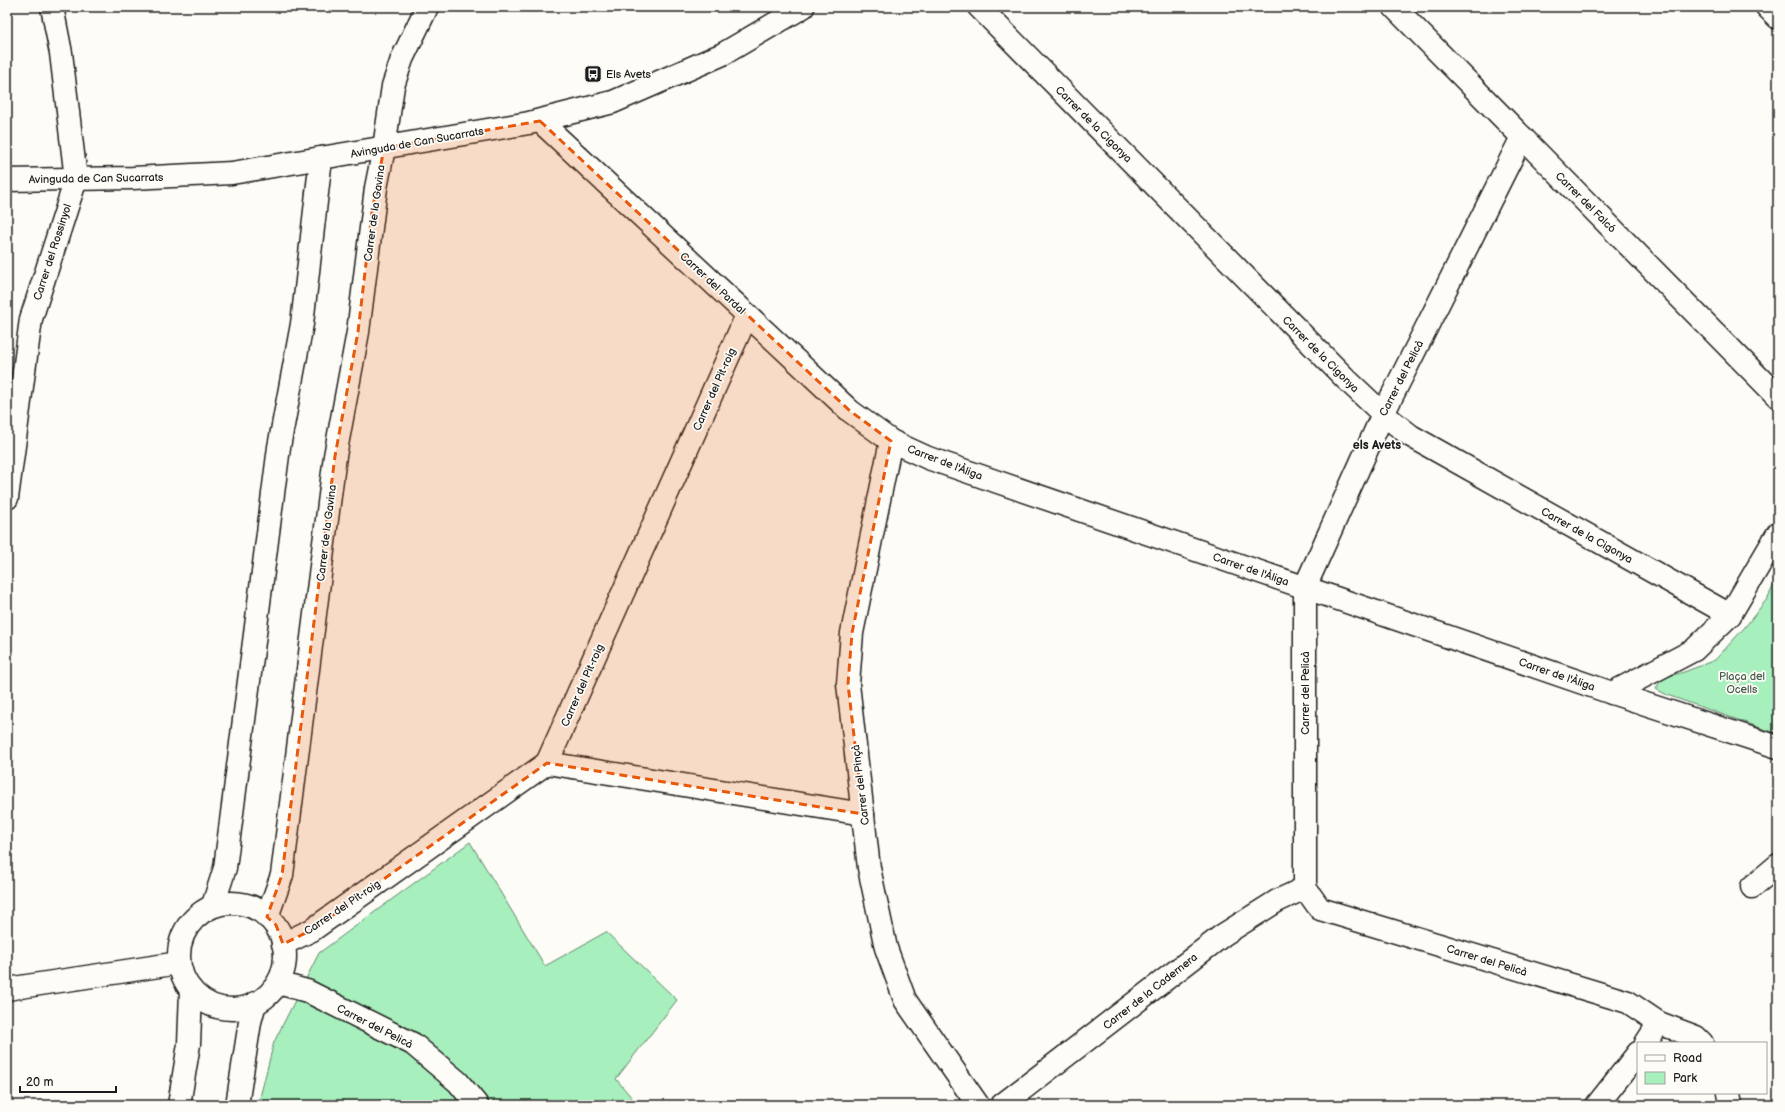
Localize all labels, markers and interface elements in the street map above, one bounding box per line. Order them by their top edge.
bus stop icon: Els Avets [583,64,603,84]
place label: Els Avets [606,68,652,81]
street label: Carrer de la Cigonya [1053,83,1135,165]
street label: Avinguda de Can Sucarrats [350,124,485,161]
street label: Carrer de la Gavina [361,164,388,262]
street label: Carrer del Falcó [1553,169,1619,235]
street label: Avinguda de Can Sucarrats [29,171,164,186]
street label: Carrer del Rossinyol [31,202,74,302]
street label: Carrer del Pardal [677,250,748,317]
street label: Carrer de la Cigonya [1280,313,1362,395]
street label: Carrer del Pelicà [1377,338,1426,418]
street label: Carrer del Pit-roig [690,346,739,433]
district label: els Avets [1353,438,1401,453]
street label: Carrer de l'Àliga [905,441,985,483]
street label: Carrer de la Gavina [314,484,339,582]
street label: Carrer de la Cigonya [1539,505,1635,566]
street label: Carrer de l'Àliga [1211,549,1291,589]
street label: Carrer del Pit-roig [558,642,607,729]
street label: Carrer del Pelicà [1299,651,1312,735]
street label: Carrer de l'Àliga [1517,654,1597,694]
park label: Plaça del Ocells [1719,670,1765,696]
street label: Carrer del Pinçà [849,744,872,826]
street label: Carrer del Pit-roig [302,877,383,938]
street label: Carrer del Pelicà [1445,942,1529,979]
street label: Carrer de la Cadernera [1101,951,1200,1032]
street label: Carrer del Pelicà [335,1002,415,1051]
legend [1637,1042,1767,1094]
text: Road [1673,1051,1702,1066]
scale bar [20,1068,116,1094]
text: Park [1673,1071,1697,1086]
text: 20 m [26,1075,53,1090]

